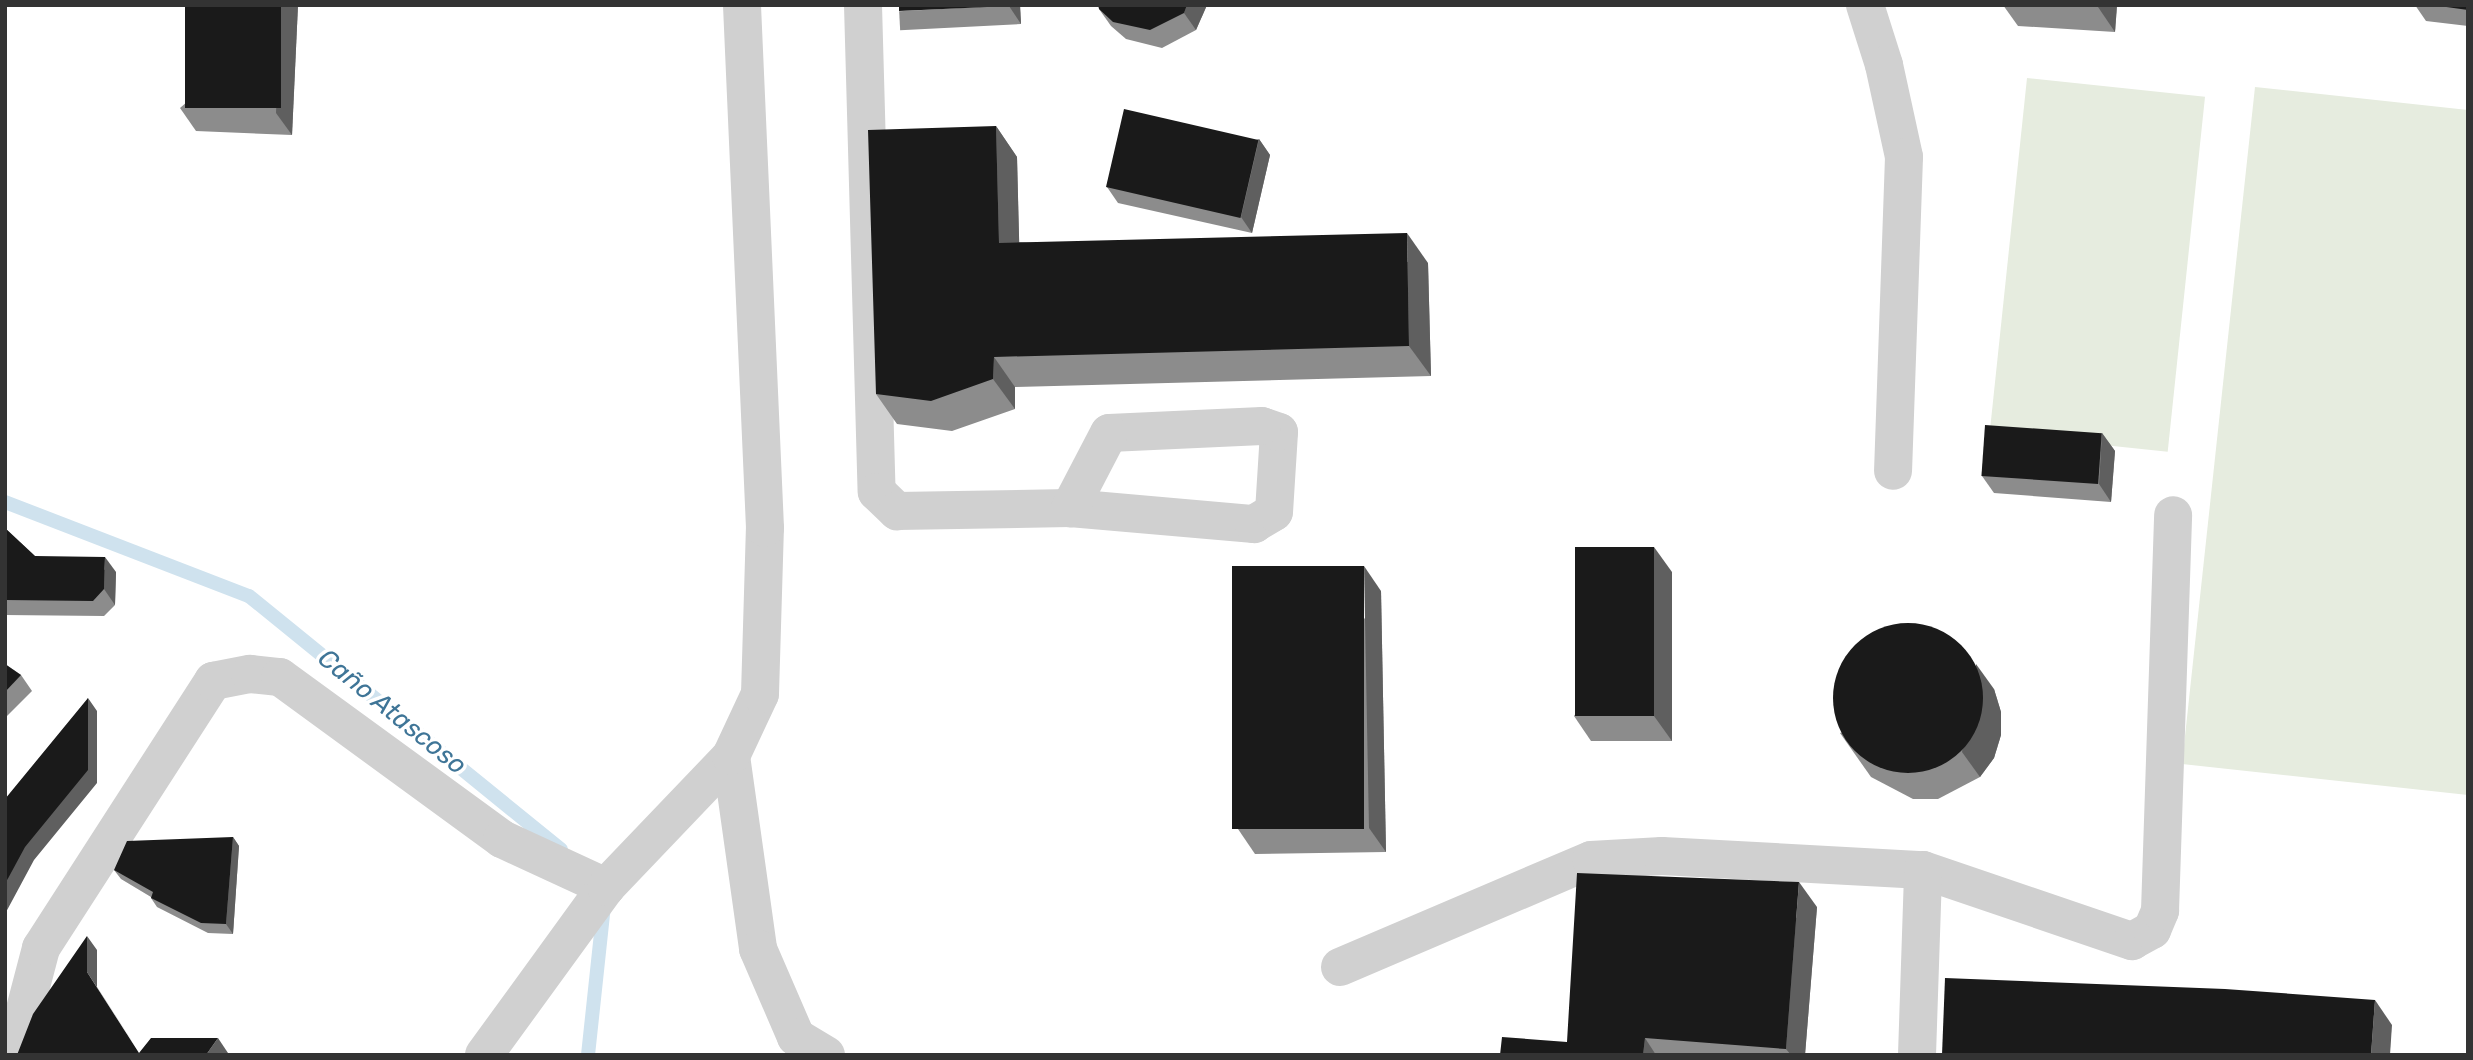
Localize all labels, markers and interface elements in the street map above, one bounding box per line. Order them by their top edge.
water label: Caño Atascoso [311,643,473,781]

